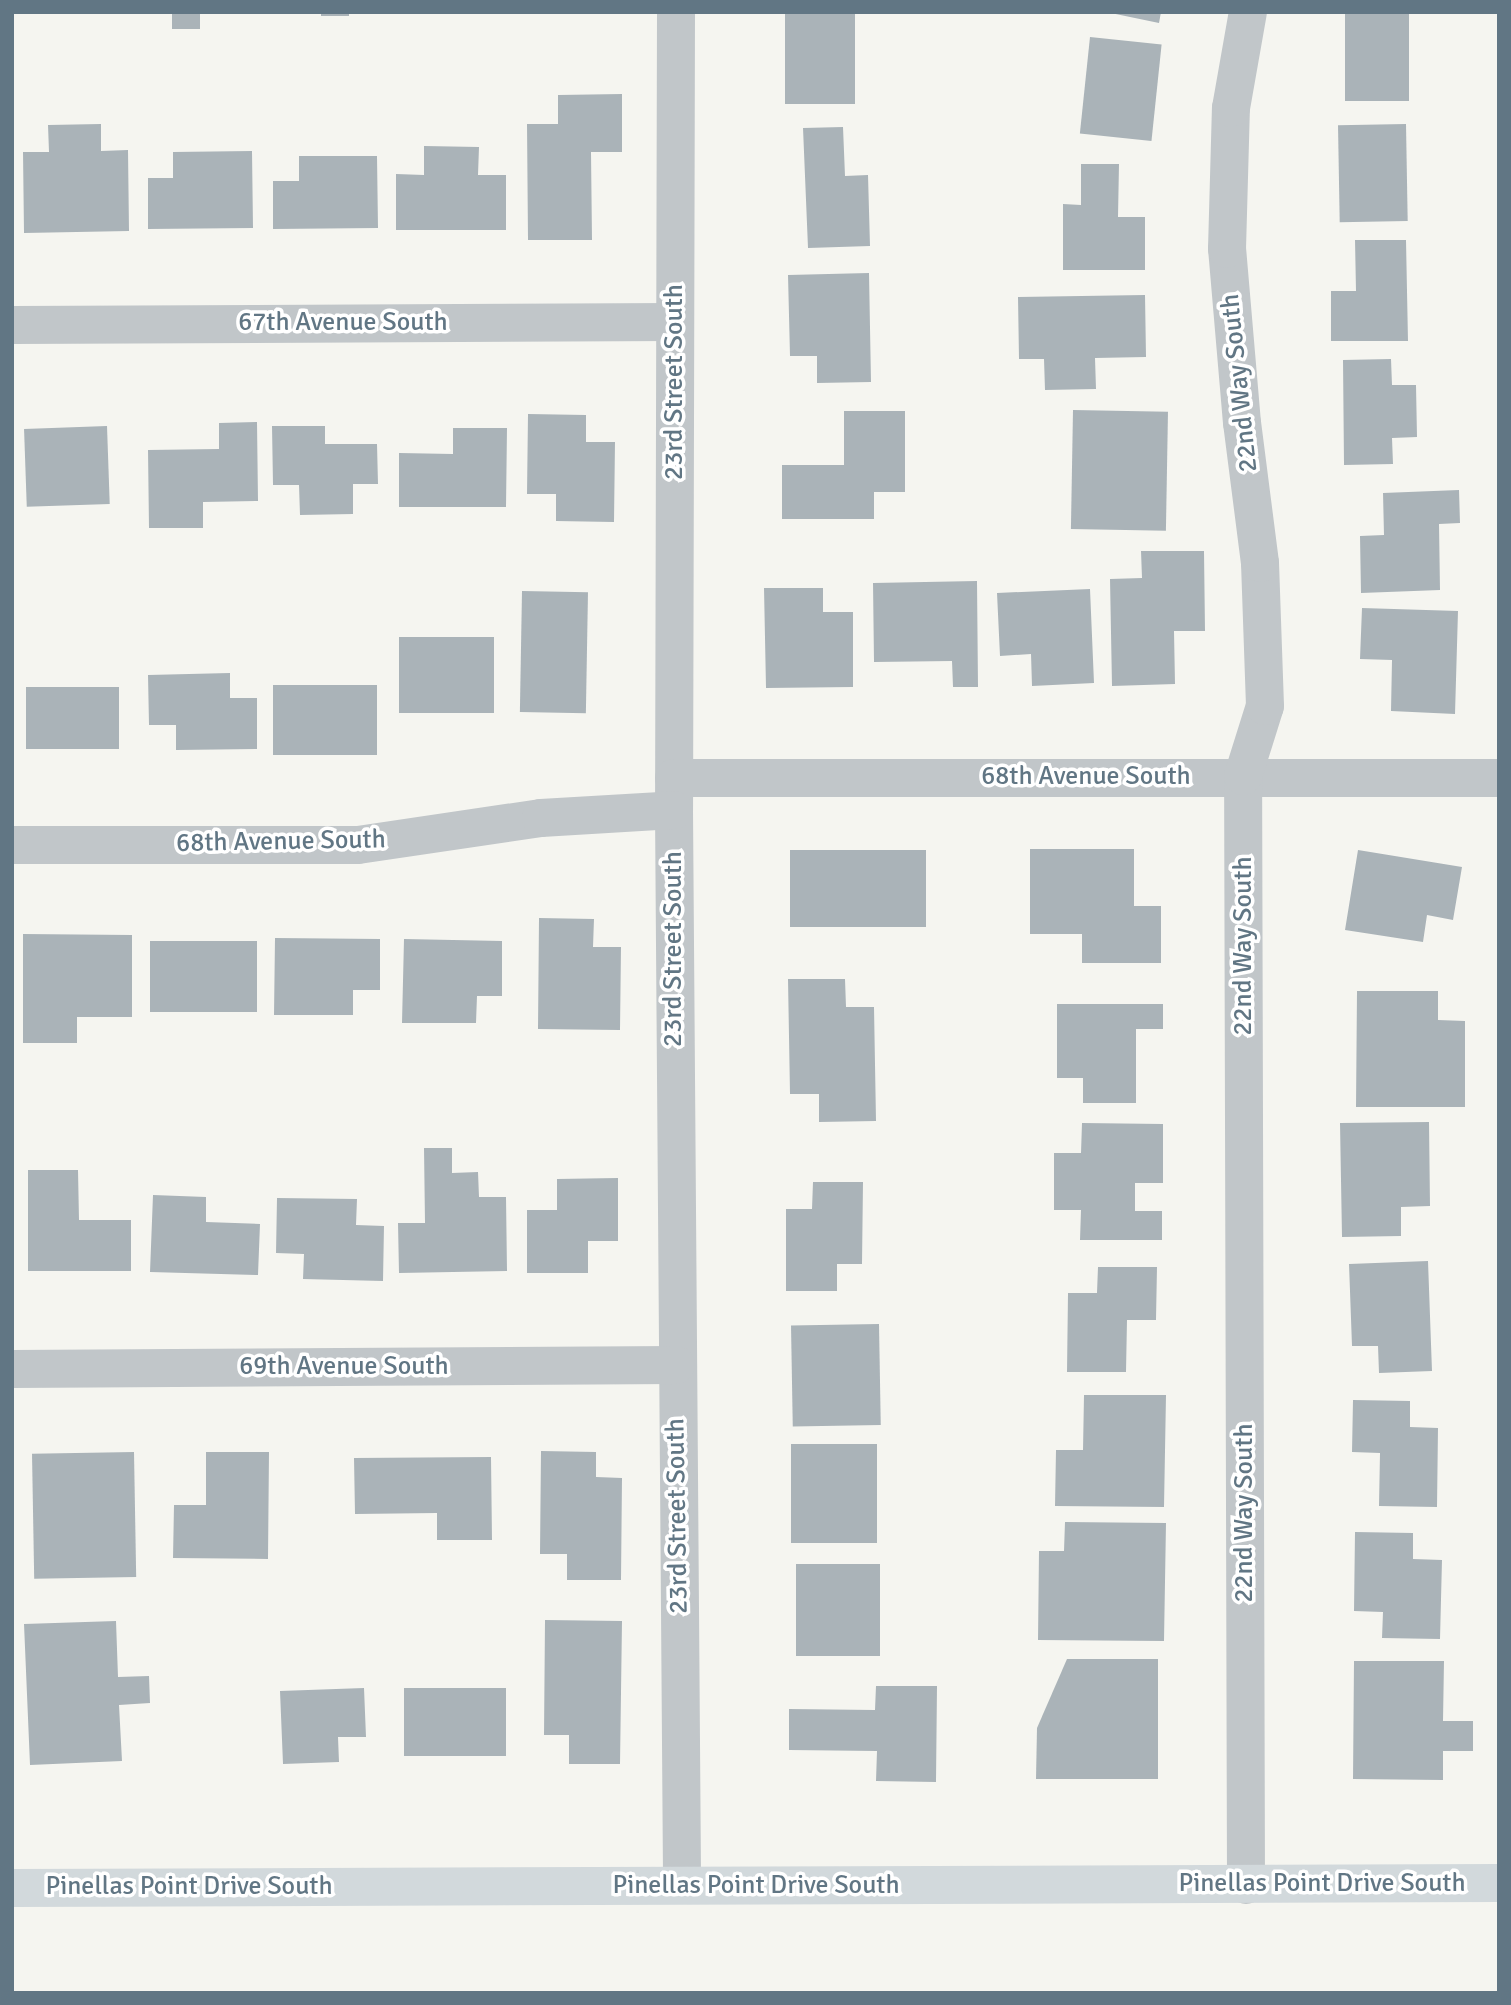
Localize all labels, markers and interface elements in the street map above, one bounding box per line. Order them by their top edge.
street label: 23rd Street South [659,284,691,480]
street label: 22nd Way South [1215,292,1265,474]
street label: 67th Avenue South [238,307,448,339]
street label: 68th Avenue South [981,761,1191,793]
street label: 68th Avenue South [176,825,386,859]
street label: 23rd Street South [658,851,690,1047]
street label: 22nd Way South [1228,856,1260,1036]
street label: 69th Avenue South [239,1351,449,1383]
street label: 23rd Street South [661,1418,695,1614]
street label: 22nd Way South [1229,1423,1261,1603]
street label: Pinellas Point Drive South [1178,1868,1466,1900]
street label: Pinellas Point Drive South [612,1870,900,1902]
street label: Pinellas Point Drive South [45,1871,333,1903]

